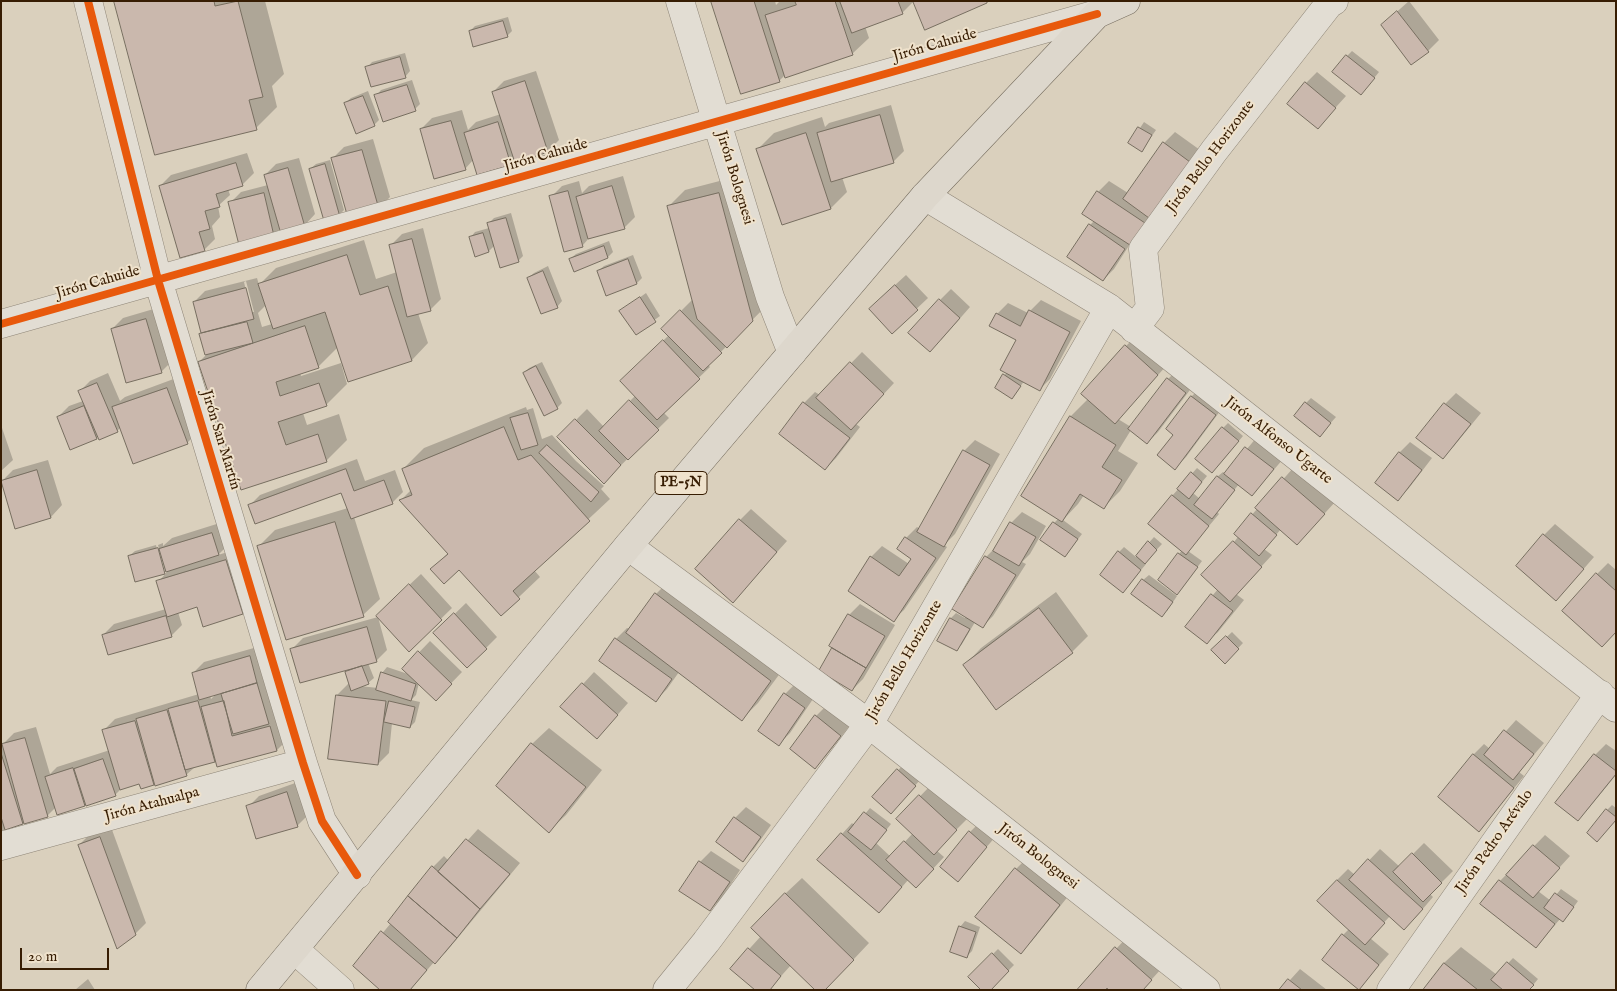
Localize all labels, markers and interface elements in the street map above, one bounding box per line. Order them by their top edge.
street label: Jirón Cahuide [891,25,979,67]
street label: Jirón Bello Horizonte [1163,97,1259,217]
street label: Jirón Bolognesi [711,129,757,227]
street label: Jirón Cahuide [502,135,590,177]
street label: Jirón Cahuide [54,262,142,304]
street label: Jirón San Martín [196,388,244,492]
street label: Jirón Alfonso Ugarte [1221,393,1335,489]
road number: PE-5N [655,472,707,494]
street label: Jirón Bello Horizonte [863,597,947,725]
street label: Jirón Atahualpa [103,784,201,826]
street label: Jirón Pedro Arévalo [1452,787,1538,897]
street label: Jirón Bolognesi [994,820,1082,894]
scale bar [22,938,111,970]
text: 20 m [28,947,57,966]

